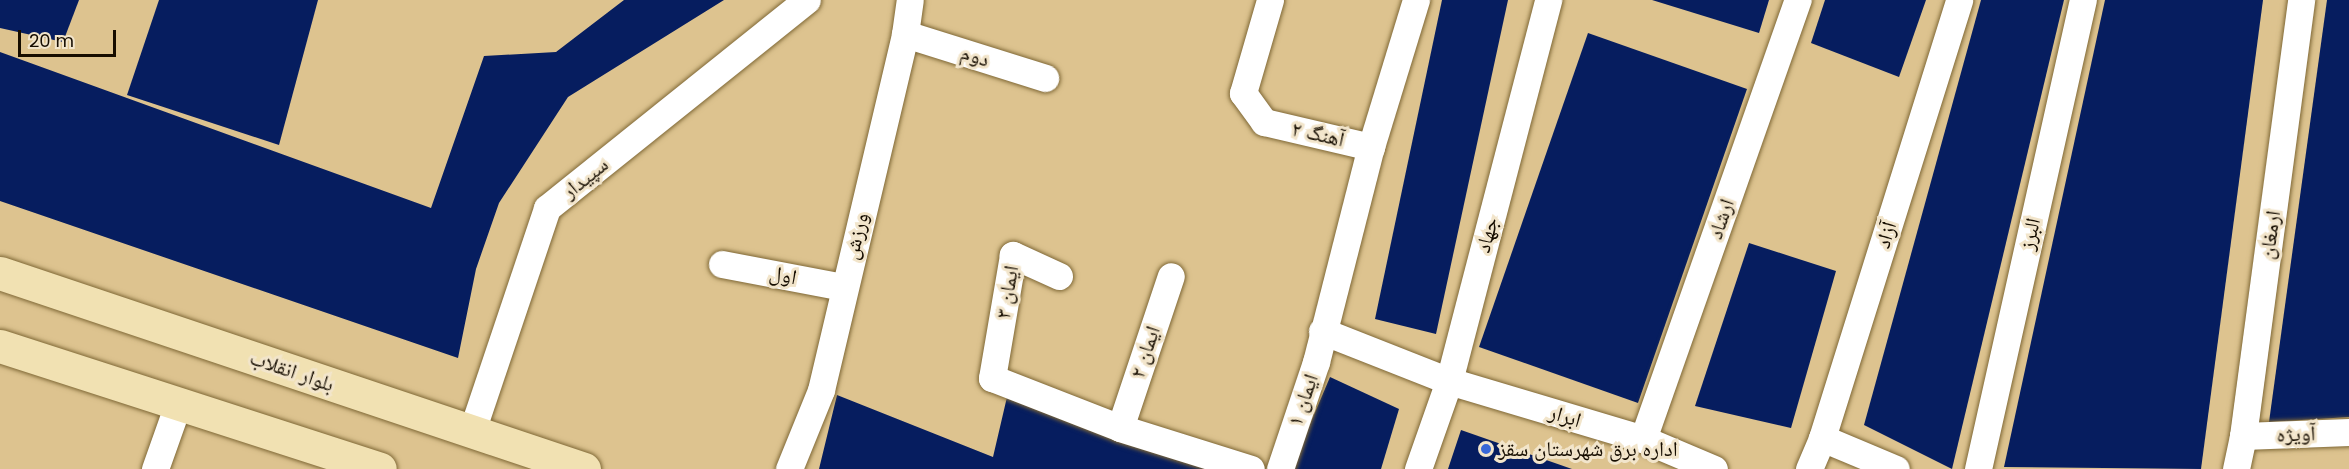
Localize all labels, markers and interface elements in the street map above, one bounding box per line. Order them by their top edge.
scale bar [21,18,118,56]
text: 20 m [29,28,74,53]
street label: دوم [958,40,992,72]
street label: آهنگ ۲ [1289,116,1347,152]
street label: سپیدار [557,152,613,204]
street label: ارشاد [1702,196,1740,242]
street label: ارمغان [2254,209,2286,261]
street label: ورزش [838,210,874,262]
street label: جهاد [1470,215,1504,255]
street label: البرز [2014,215,2046,253]
street label: آزاد [1870,219,1902,251]
street label: اول [767,260,799,290]
street label: ایمان ۳ [990,263,1024,321]
street label: ایمان ۲ [1124,323,1166,381]
street label: بلوار انقلاب [247,345,337,397]
street label: ایمان ۱ [1282,371,1324,429]
street label: ابرار [1546,399,1584,433]
street label: آویژه [2276,421,2316,447]
place label: اداره برق شهرستان سقز [1498,436,1678,462]
marker: اداره برق شهرستان سقز [1479,442,1493,456]

